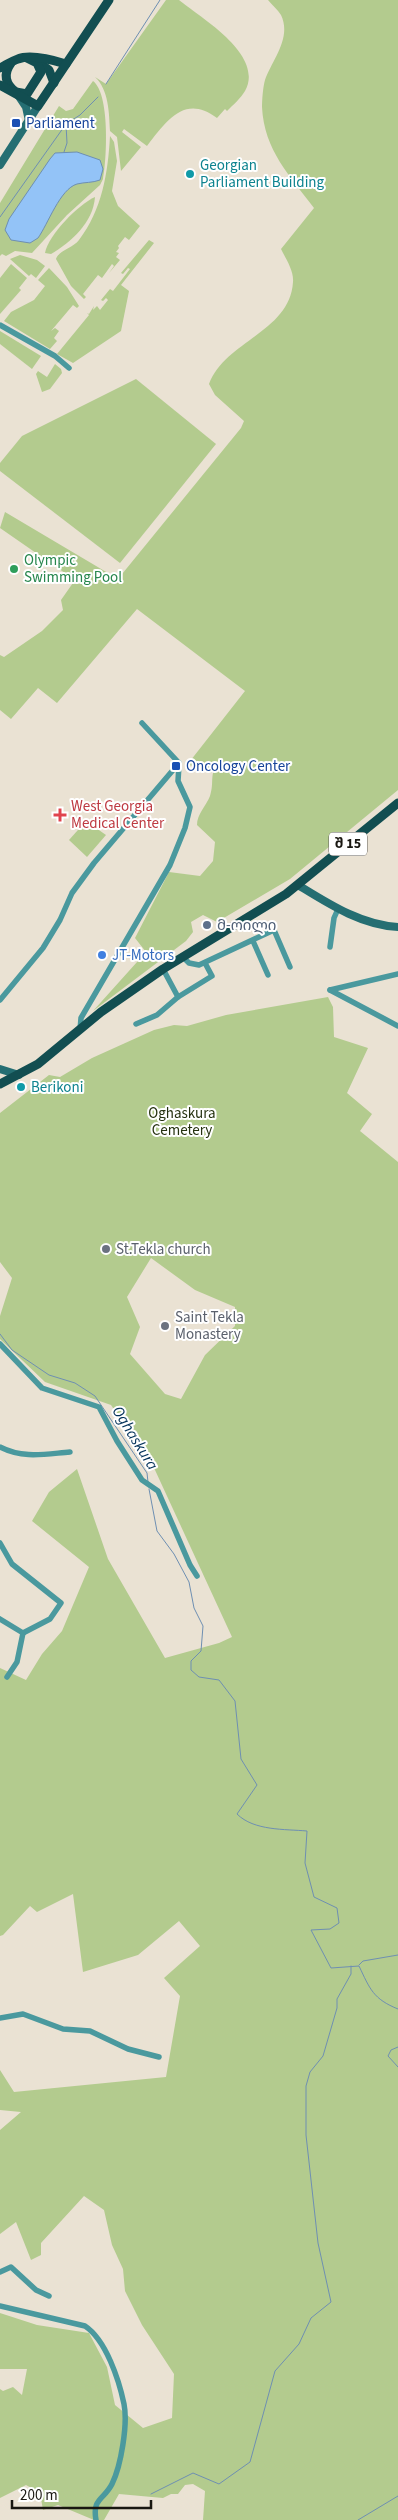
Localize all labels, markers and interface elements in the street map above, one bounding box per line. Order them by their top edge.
place label: Parliament [26,113,95,134]
marker: Parliament [10,117,22,129]
place label: Georgian Parliament Building [200,155,325,193]
marker: Georgian Parliament Building [184,168,196,180]
place label: Olympic Swimming Pool [24,550,122,588]
marker: Olympic Swimming Pool [8,563,20,575]
place label: Oncology Center [186,756,291,777]
marker: Oncology Center [170,760,182,772]
place label: West Georgia Medical Center [71,796,165,834]
marker: West Georgia Medical Center [53,808,67,822]
road number: შ 15 [329,832,367,856]
place label: მ-ოილი [217,915,276,936]
marker: მ-ოილი [201,919,213,931]
place label: JT-Motors [112,945,174,966]
marker: JT-Motors [96,949,108,961]
place label: Berikoni [31,1077,83,1098]
marker: Berikoni [15,1081,27,1093]
park label: Oghaskura Cemetery [148,1103,216,1141]
place label: St.Tekla church [116,1239,211,1260]
marker: St.Tekla church [100,1243,112,1255]
place label: Saint Tekla Monastery [175,1307,244,1345]
marker: Saint Tekla Monastery [159,1320,171,1332]
water label: Oghaskura [107,1402,164,1475]
scale bar [12,2478,151,2510]
text: 200 m [20,2485,58,2506]

